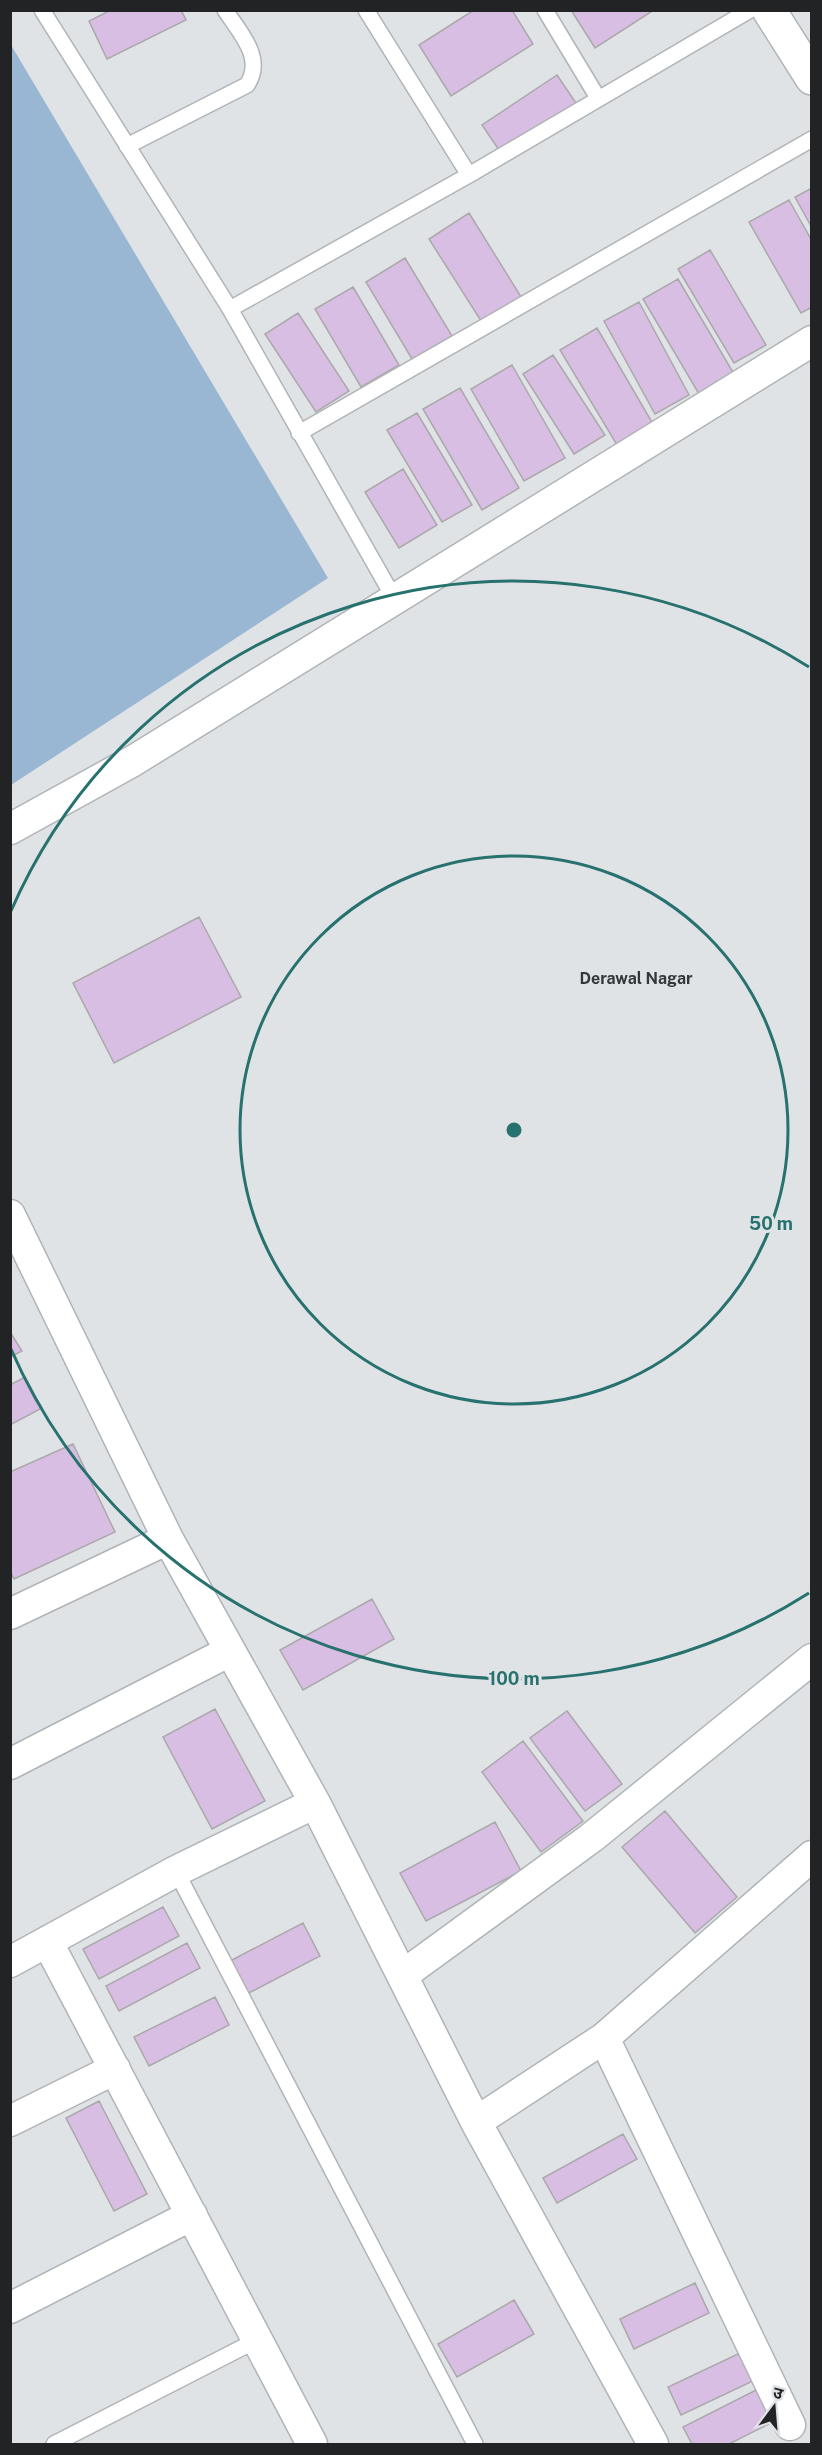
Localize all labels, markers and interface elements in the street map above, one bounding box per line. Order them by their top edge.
district label: Derawal Nagar [579,969,693,988]
centre of rings [504,1120,524,1140]
text: 50 m [749,1213,793,1234]
text: 100 m [488,1668,540,1689]
north arrow [744,2377,804,2437]
text: उ [771,2383,786,2404]

